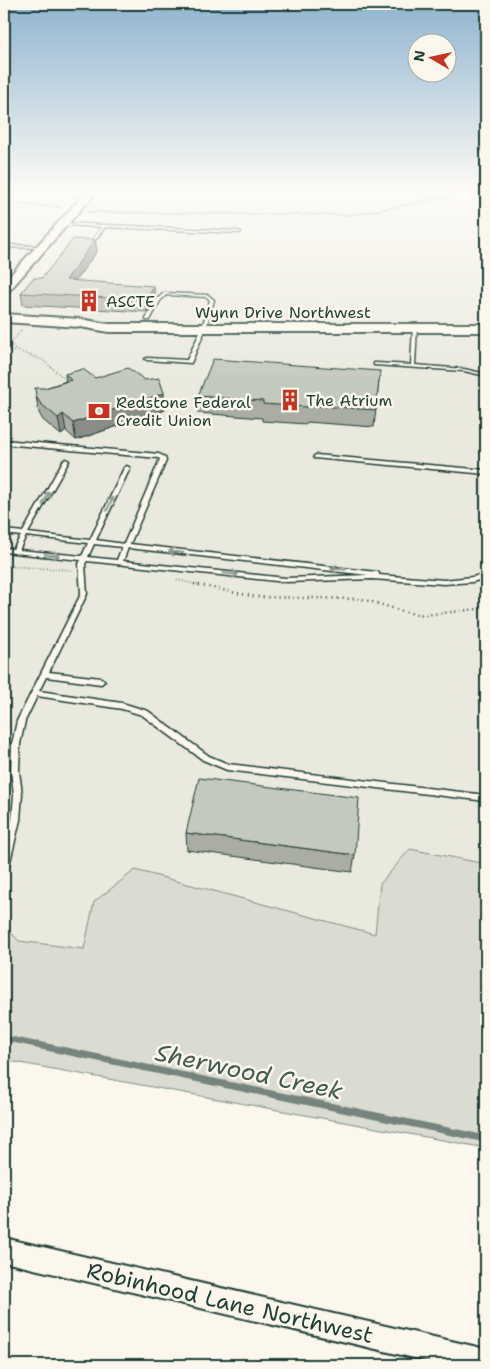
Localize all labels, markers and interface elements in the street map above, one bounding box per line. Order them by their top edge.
north arrow [408,32,458,82]
text: N [409,49,429,63]
building icon: ASCTE [76,288,102,314]
place label: ASCTE [106,291,155,312]
street label: Wynn Drive Northwest [195,302,371,323]
building icon: The Atrium [277,387,303,413]
place label: The Atrium [306,390,392,411]
place label: Redstone Federal Credit Union [116,392,251,431]
bank icon: Redstone Federal Credit Union [86,398,112,424]
one-way arrow [41,491,51,505]
one-way arrow [106,497,115,512]
one-way arrow [168,547,184,557]
one-way arrow [44,550,60,560]
one-way arrow [330,564,346,574]
one-way arrow [223,569,239,579]
water label: Sherwood Creek [152,1037,346,1108]
street label: Robinhood Lane Northwest [84,1256,376,1350]

